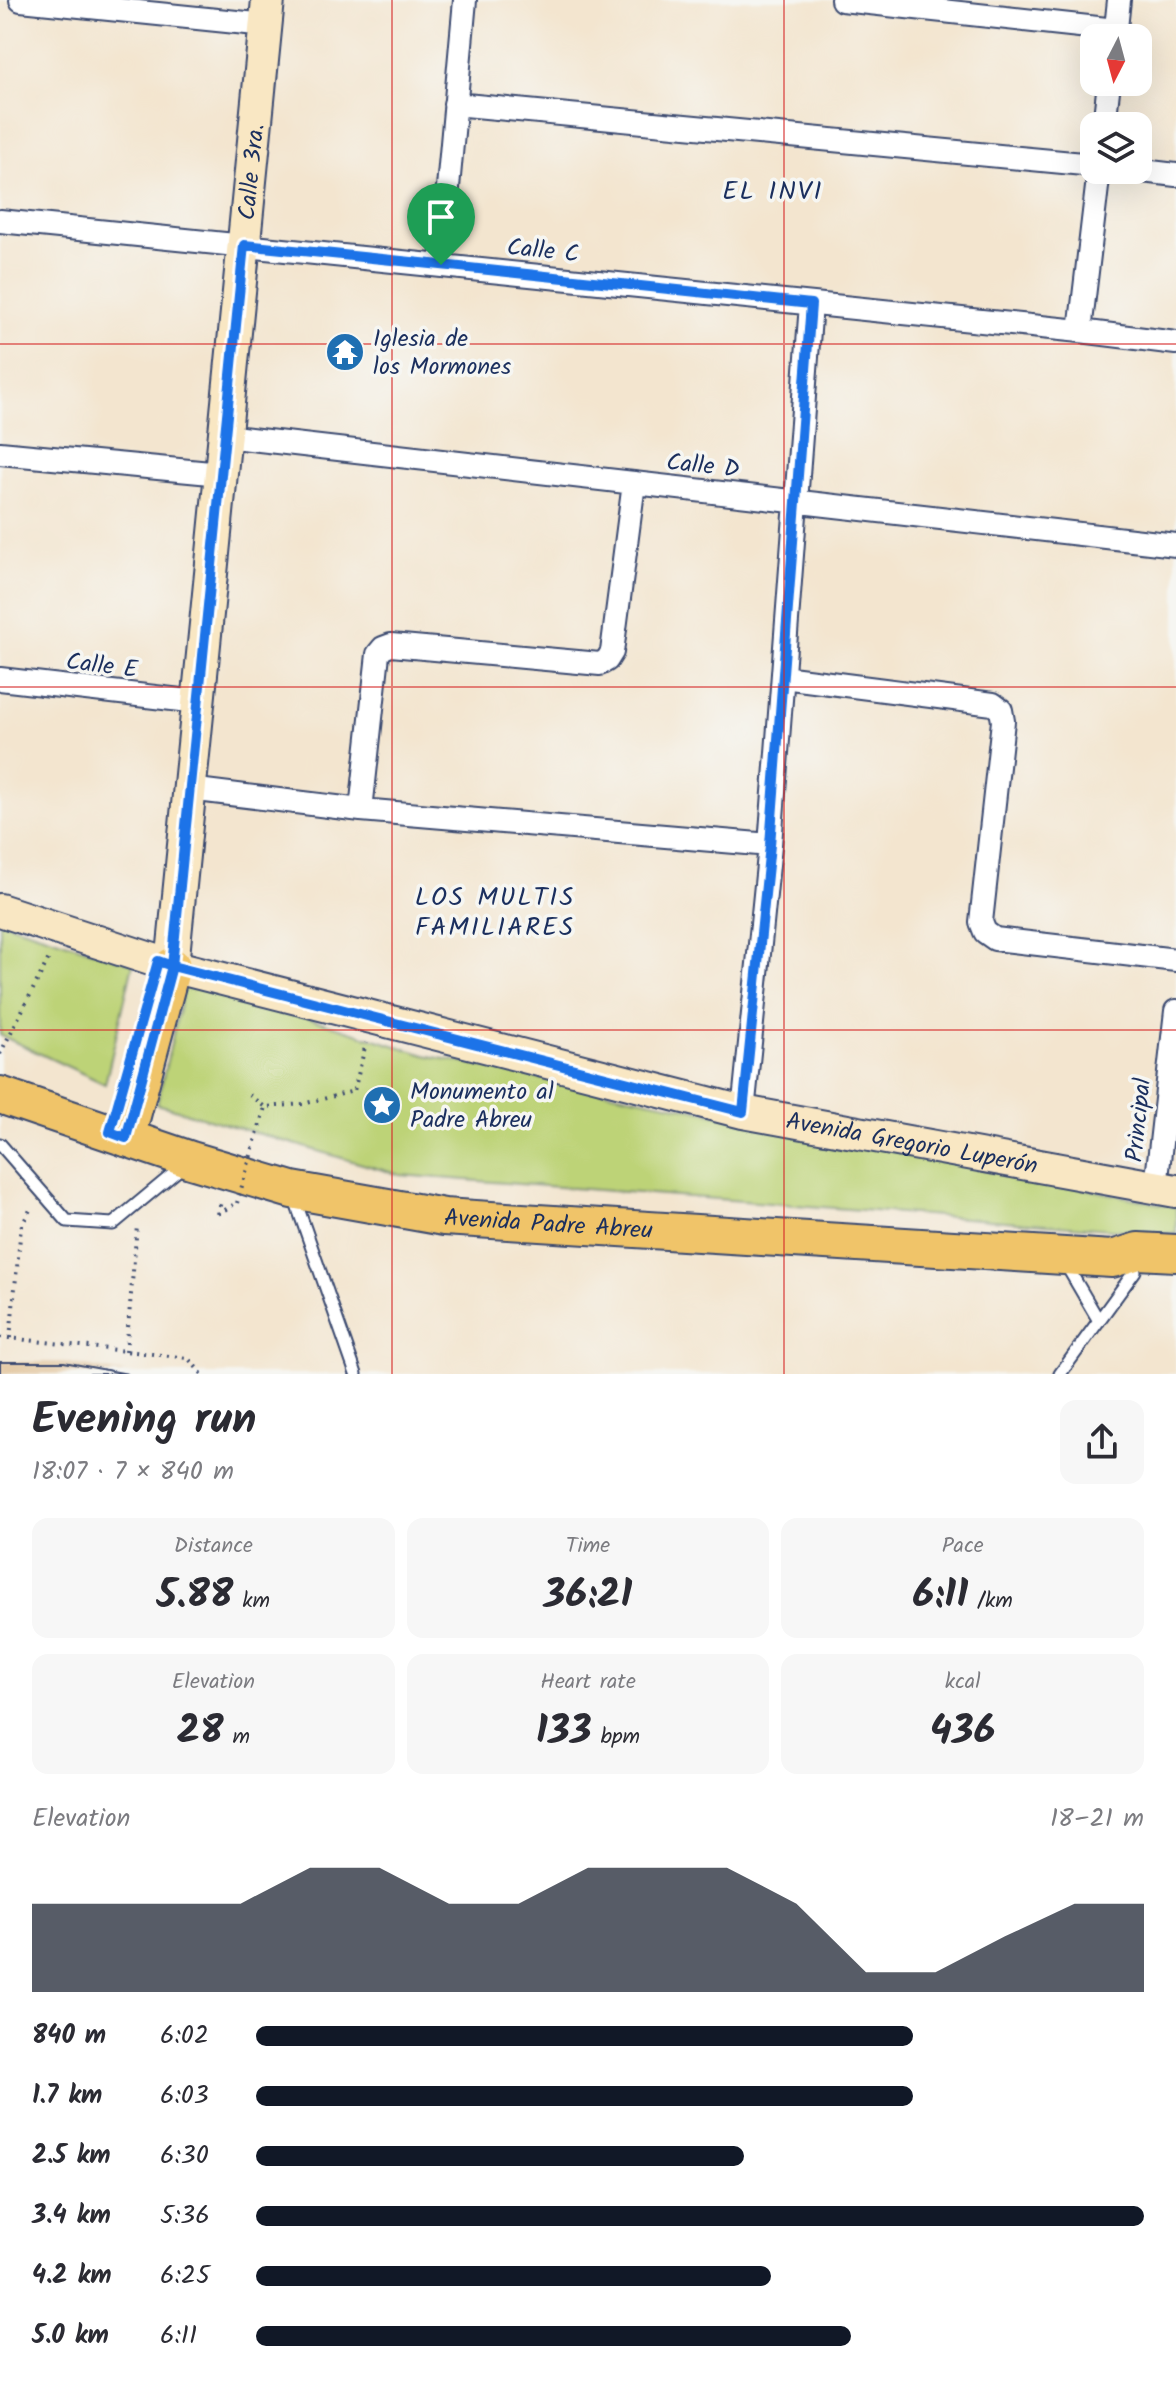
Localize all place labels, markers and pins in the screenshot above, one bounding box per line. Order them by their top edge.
pin [407,183,475,265]
place label: Iglesia de los Mormones [373,320,511,387]
temple icon: Iglesia de los Mormones [324,331,366,373]
place label: Monumento al Padre Abreu [410,1073,554,1140]
place icon: Monumento al Padre Abreu [361,1084,403,1126]

